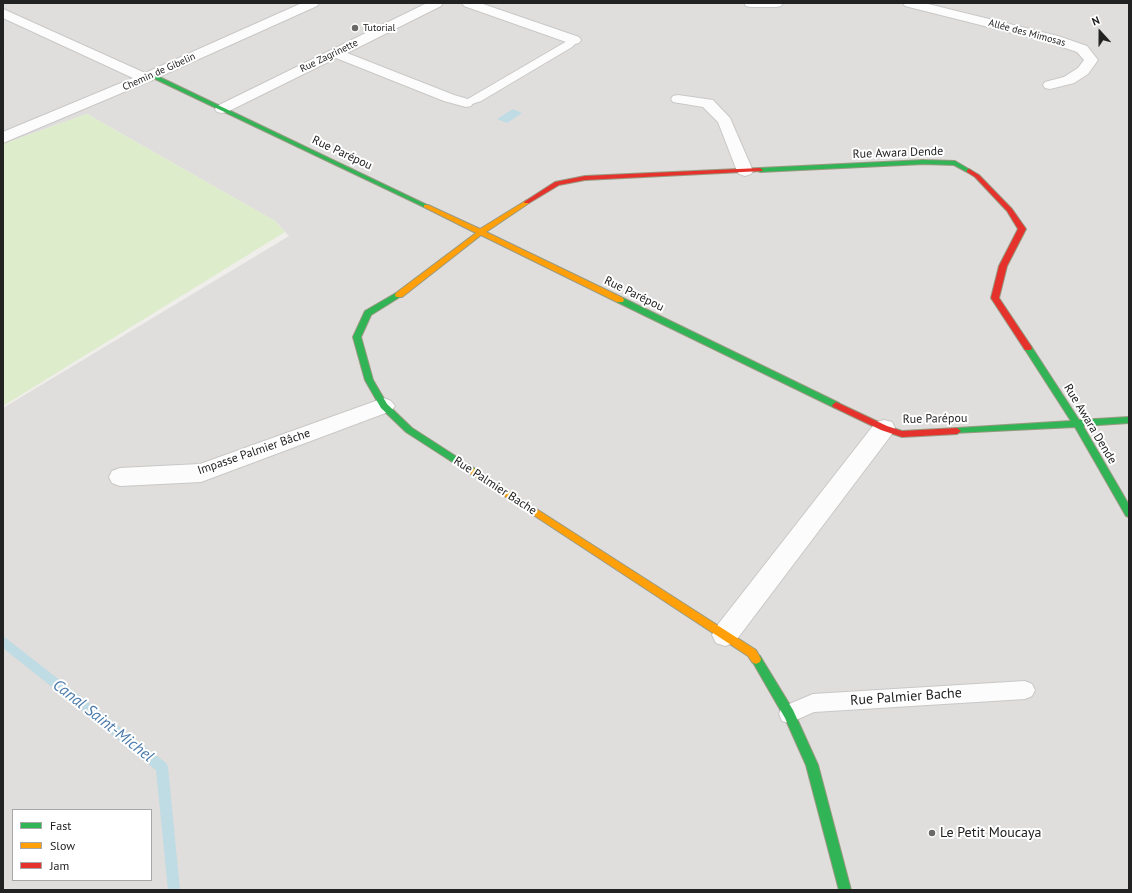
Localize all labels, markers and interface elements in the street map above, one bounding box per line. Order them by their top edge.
north arrow [1080,12,1120,52]
text: N [1090,13,1102,29]
street label: Allée des Mimosas [987,17,1067,49]
place label: Tutorial [363,22,395,34]
marker: Tutorial [350,23,360,33]
street label: Rue Zagrinette [298,37,360,75]
street label: Chemin de Gibelin [121,51,197,93]
street label: Rue Parépou [310,133,374,173]
street label: Rue Awara Dende [852,144,944,162]
street label: Rue Parépou [602,273,666,315]
street label: Rue Awara Dende [1060,381,1120,467]
street label: Rue Parépou [903,411,967,427]
street label: Impasse Palmier Bâche [196,426,312,478]
street label: Rue Palmier Bache [451,454,539,518]
water label: Canal Saint-Michel [49,676,157,766]
street label: Rue Palmier Bache [850,685,962,709]
legend [12,809,152,881]
text: Fast [50,818,71,833]
place label: Le Petit Moucaya [940,825,1042,841]
marker: Le Petit Moucaya [927,828,937,838]
text: Slow [50,838,75,853]
text: Jam [50,858,69,873]

